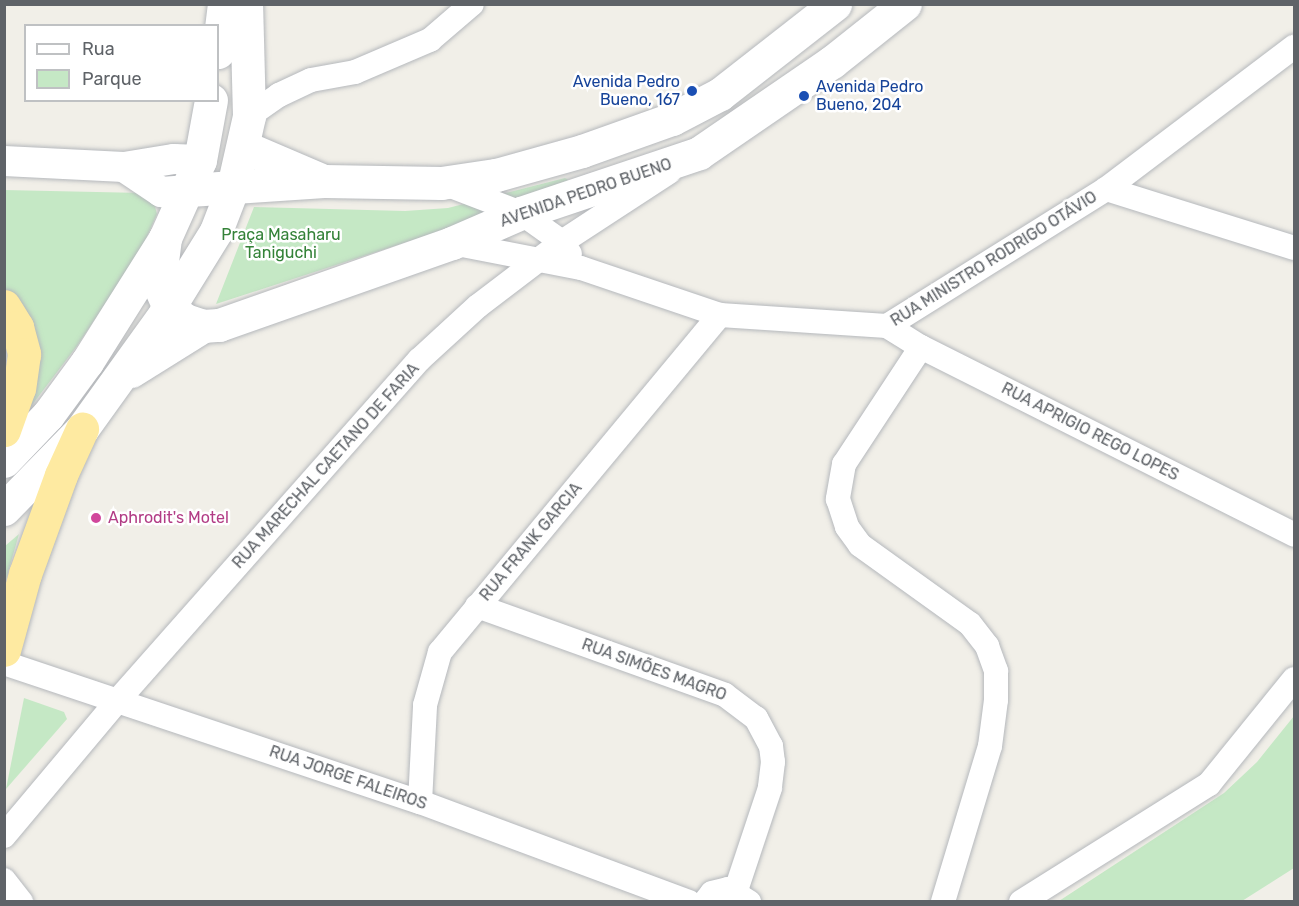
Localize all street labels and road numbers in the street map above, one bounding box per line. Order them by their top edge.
street label: AVENIDA PEDRO BUENO [497,154,675,232]
street label: RUA MINISTRO RODRIGO OTÁVIO [887,187,1101,331]
street label: RUA MARECHAL CAETANO DE FARIA [228,359,424,573]
street label: RUA APRIGIO REGO LOPES [998,379,1182,485]
street label: RUA FRANK GARCIA [476,479,586,605]
street label: RUA SIMÕES MAGRO [579,635,729,705]
street label: RUA JORGE FALEIROS [267,742,429,814]

